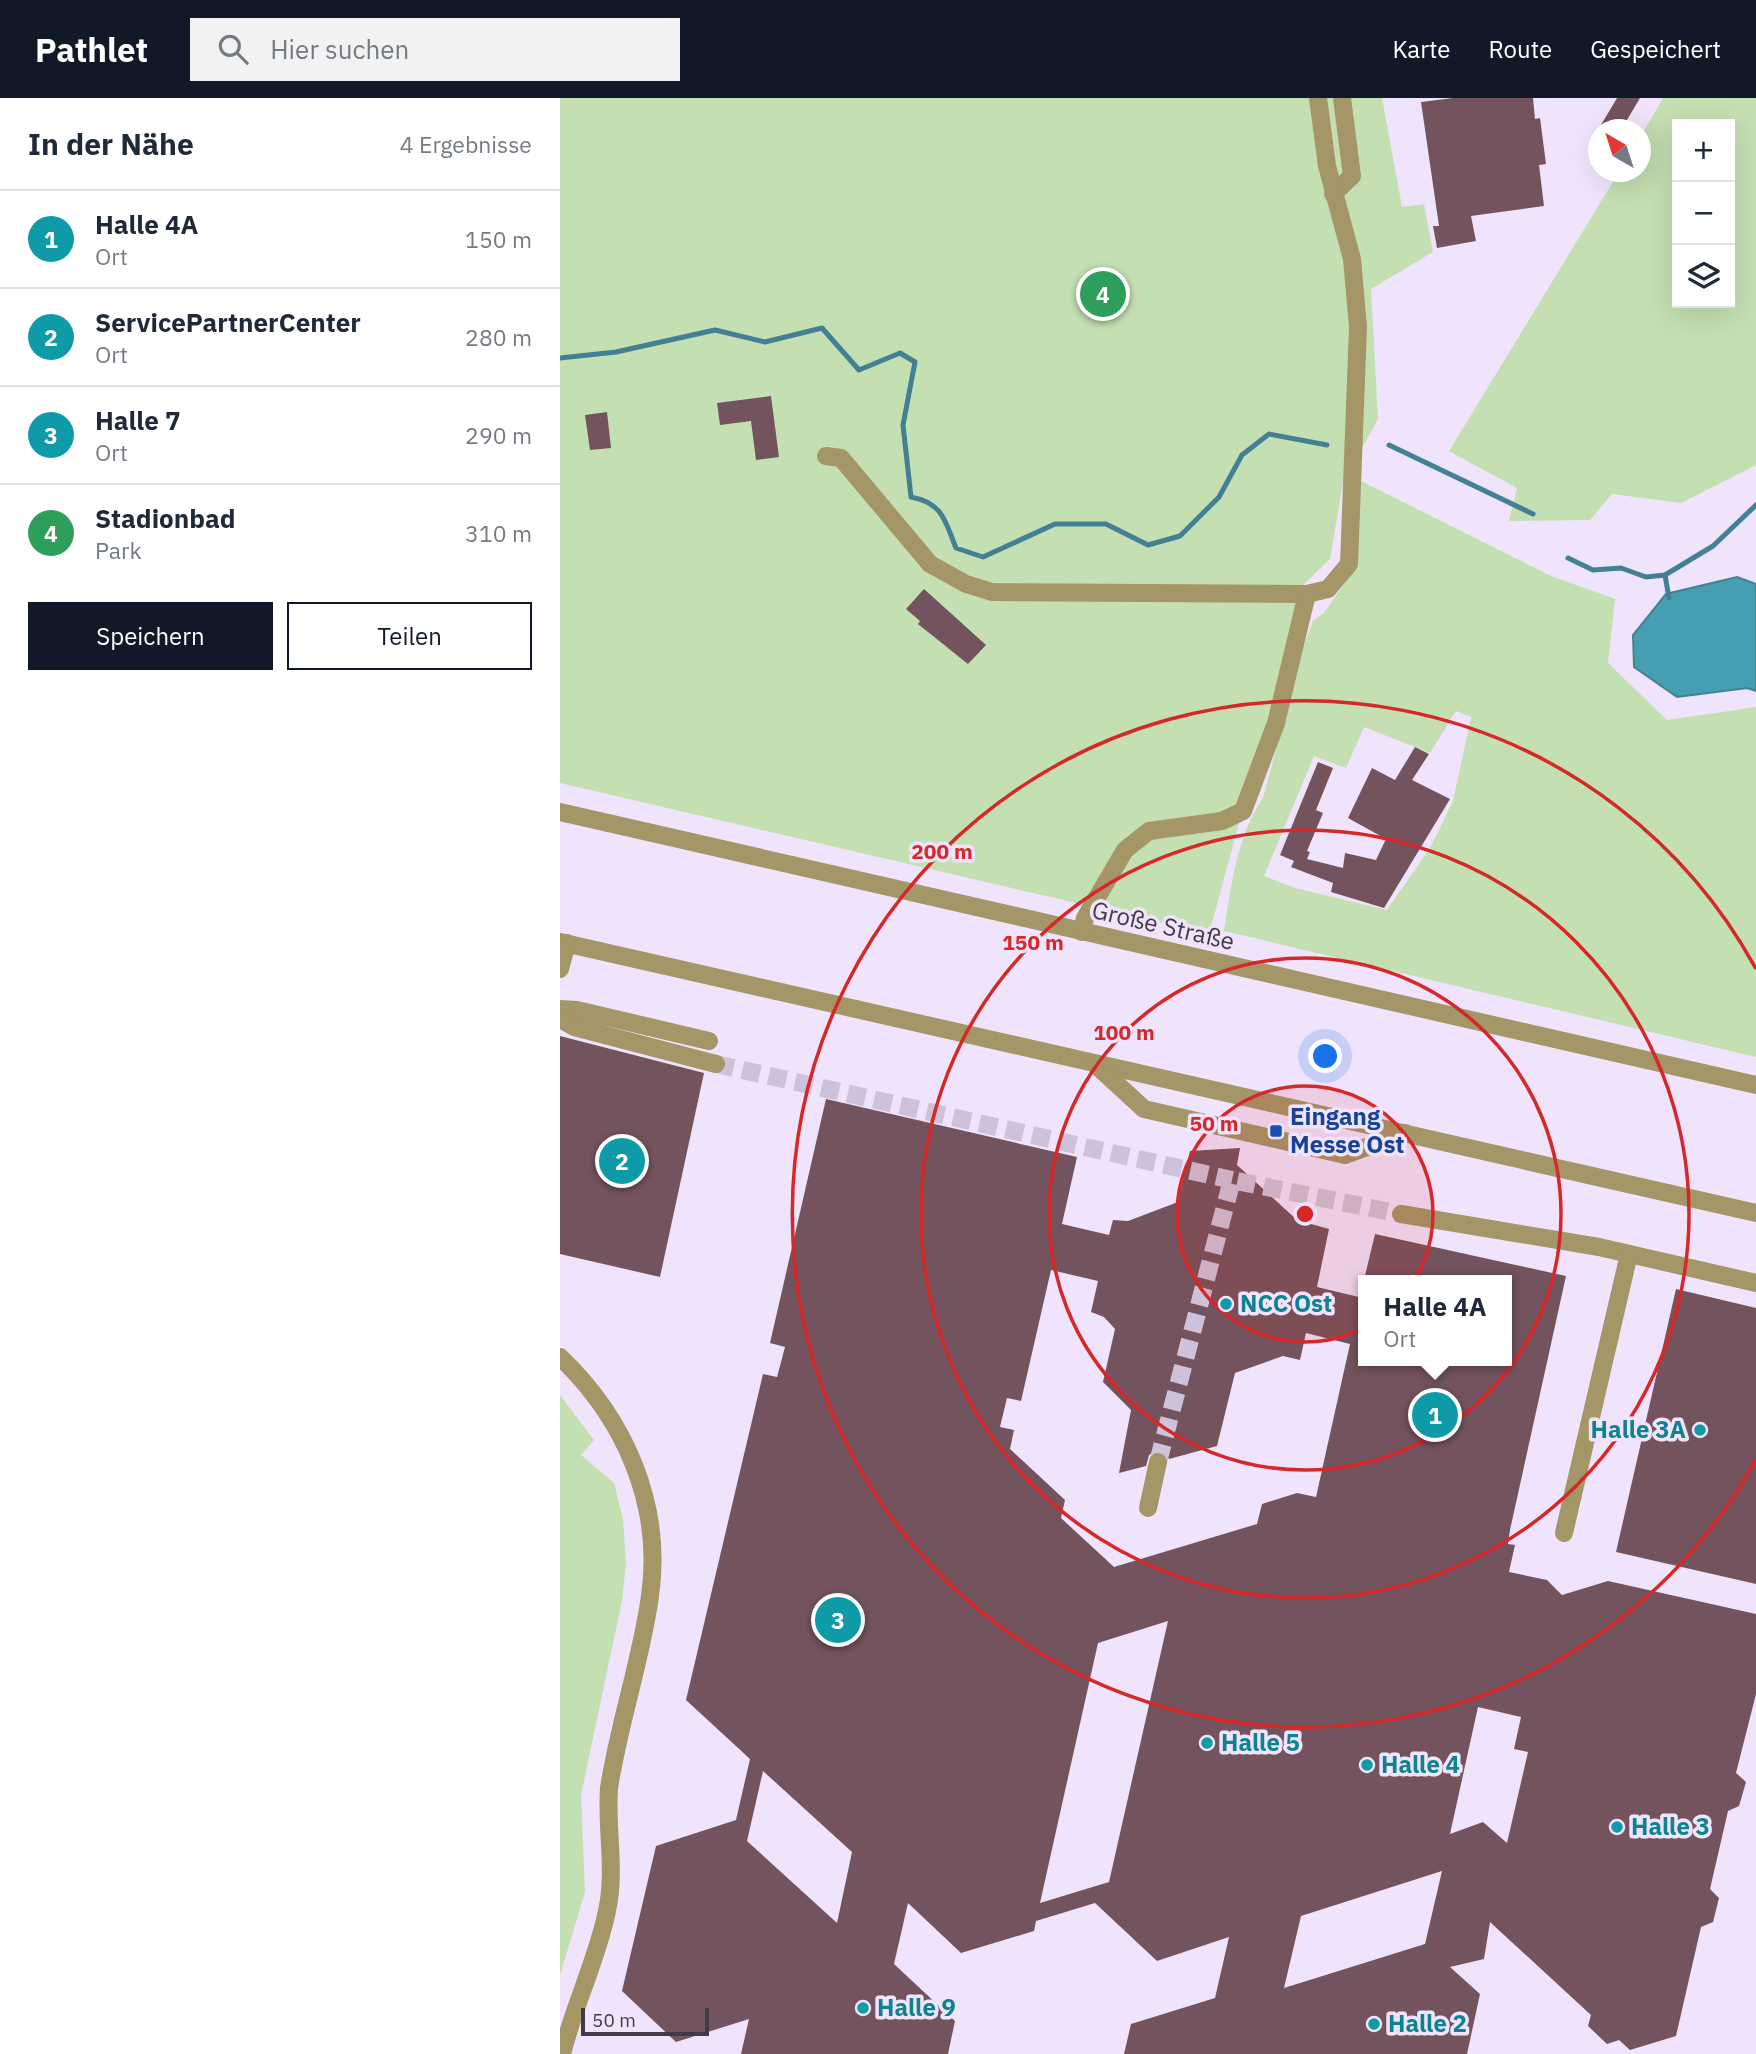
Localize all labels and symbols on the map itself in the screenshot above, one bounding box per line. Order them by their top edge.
north arrow [1588,119,1651,182]
pin: 4 [1080,268,1126,320]
text: 200 m [911,837,973,865]
street label: Große Straße [1089,893,1238,957]
text: 150 m [1002,928,1064,956]
text: 100 m [1093,1018,1155,1046]
your location [1308,1039,1342,1073]
place label: Eingang Messe Ost [1290,1100,1405,1160]
text: 50 m [1190,1109,1238,1137]
marker: Eingang Messe Ost [1268,1123,1284,1139]
pin: 2 [599,1135,645,1187]
centre of rings [1293,1202,1317,1226]
place label: NCC Ost [1240,1287,1332,1319]
marker: NCC Ost [1218,1296,1234,1312]
pin: 1 [1412,1389,1458,1441]
place label: Halle 3A [1591,1413,1686,1445]
marker: Halle 3A [1692,1422,1708,1438]
pin: 3 [815,1594,861,1646]
place label: Halle 5 [1221,1726,1300,1758]
marker: Halle 5 [1199,1735,1215,1751]
place label: Halle 4 [1381,1748,1460,1780]
marker: Halle 4 [1359,1757,1375,1773]
place label: Halle 3 [1631,1810,1710,1842]
marker: Halle 3 [1609,1819,1625,1835]
place label: Halle 9 [877,1991,956,2023]
marker: Halle 9 [855,2000,871,2016]
scale bar [581,2005,709,2037]
place label: Halle 2 [1388,2007,1467,2039]
marker: Halle 2 [1366,2016,1382,2032]

